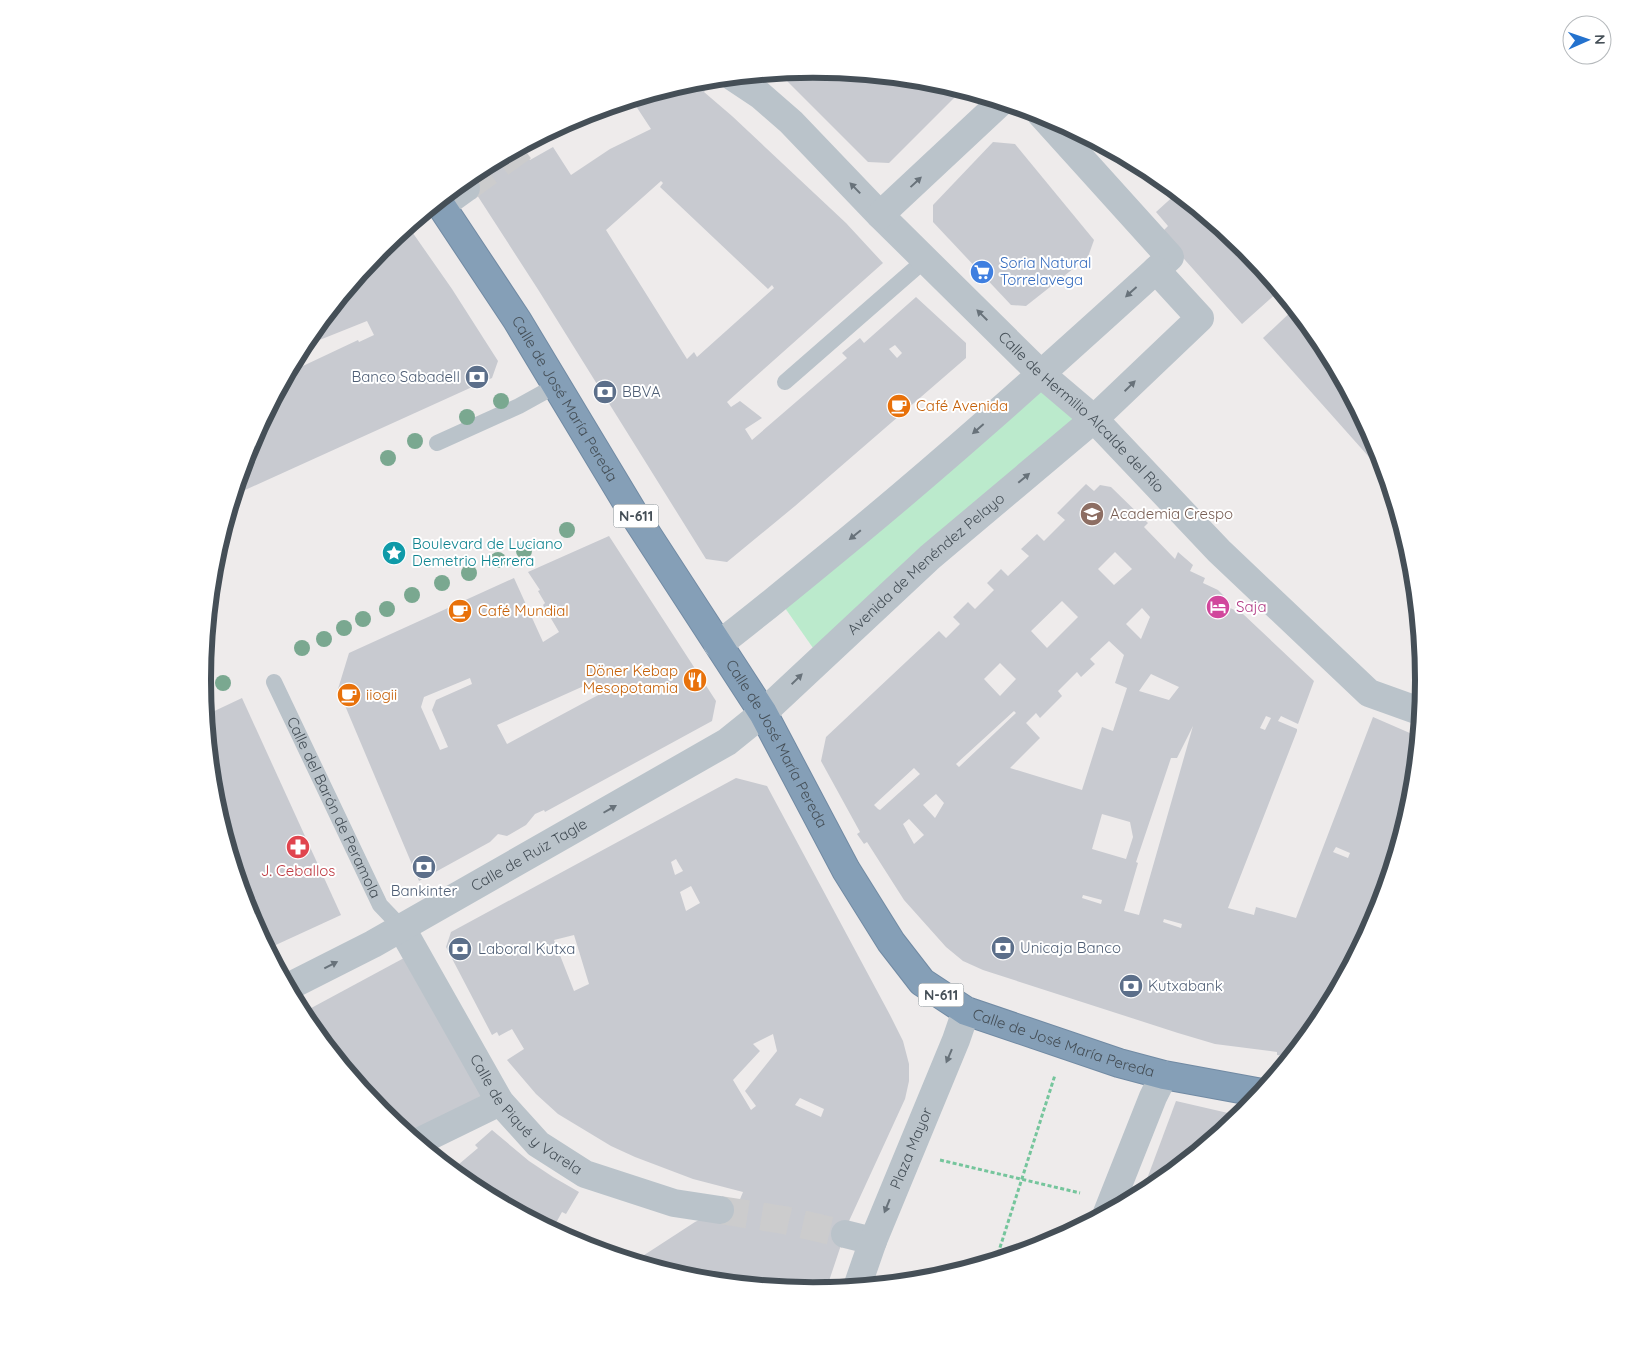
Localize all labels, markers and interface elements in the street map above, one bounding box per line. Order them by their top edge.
north arrow [1562,15,1612,65]
text: N [1591,34,1609,45]
one-way arrow [910,176,922,188]
one-way arrow [849,182,861,194]
place label: Soria Natural Torrelavega [1000,253,1091,289]
supermarket icon: Soria Natural Torrelavega [969,259,995,285]
one-way arrow [1125,287,1137,298]
one-way arrow [976,309,988,321]
street label: Calle de José María Pereda [508,312,622,485]
street label: Calle de Hermilio Alcalde del Río [994,327,1169,496]
bank icon: Banco Sabadell [464,364,490,390]
place label: Banco Sabadell [351,367,460,386]
bank icon: BBVA [592,379,618,405]
one-way arrow [1123,380,1135,392]
place label: BBVA [622,382,661,401]
cafe icon: Café Avenida [886,393,912,419]
place label: Café Avenida [916,396,1008,415]
one-way arrow [972,424,985,435]
one-way arrow [1017,473,1030,484]
street label: Avenida de Menéndez Pelayo [843,488,1008,639]
school or university icon: Academia Crespo [1079,501,1105,527]
road number: N-611 [614,504,658,528]
place label: Academia Crespo [1110,504,1233,523]
one-way arrow [849,530,862,541]
place label: Boulevard de Luciano Demetrio Herrera [412,534,563,570]
place icon: Boulevard de Luciano Demetrio Herrera [381,540,407,566]
hotel icon: Saja [1205,594,1231,620]
place label: Saja [1236,597,1267,616]
cafe icon: Café Mundial [447,598,473,624]
place label: Café Mundial [478,601,569,620]
street label: Calle de José María Pereda [722,656,832,831]
place label: Döner Kebap Mesopotamia [583,661,678,697]
restaurant icon: Döner Kebap Mesopotamia [682,667,708,693]
one-way arrow [791,673,803,685]
cafe icon: iiogii [336,682,362,708]
place label: iiogii [366,685,397,704]
street label: Calle del Barón de Peramola [283,713,385,901]
one-way arrow [604,804,617,813]
street label: Calle de Ruiz Tagle [467,814,590,895]
pharmacy icon: J. Ceballos [285,834,311,860]
bank icon: Bankinter [411,854,437,880]
place label: J. Ceballos [261,861,335,880]
place label: Bankinter [391,881,458,900]
bank icon: Unicaja Banco [990,935,1016,961]
bank icon: Laboral Kutxa [447,936,473,962]
place label: Unicaja Banco [1020,938,1121,957]
place label: Laboral Kutxa [478,939,575,958]
one-way arrow [324,961,339,969]
bank icon: Kutxabank [1118,973,1144,999]
place label: Kutxabank [1148,976,1223,995]
road number: N-611 [918,984,964,1006]
street label: Calle de José María Pereda [970,1004,1157,1081]
one-way arrow [945,1049,953,1063]
street label: Calle de Piqué y Varela [466,1051,586,1179]
street label: Plaza Mayor [885,1104,936,1192]
one-way arrow [883,1199,890,1214]

